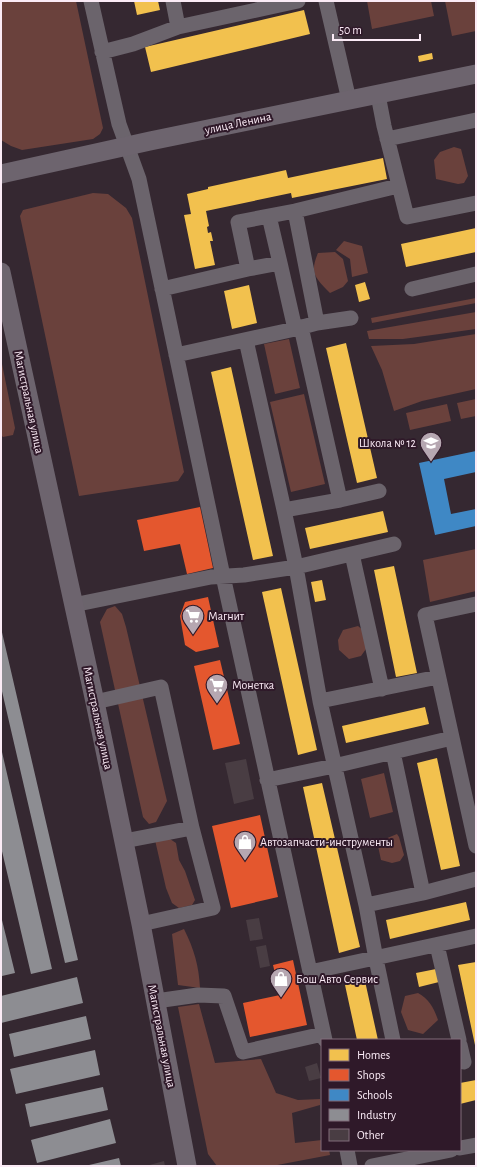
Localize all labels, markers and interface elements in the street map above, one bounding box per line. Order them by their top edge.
scale bar [333,16,420,42]
text: 50 m [339,24,362,36]
street label: улица Ленина [203,110,273,137]
street label: Магистральная улица [11,350,46,455]
school or university icon: Школа № 12 [418,430,444,463]
place label: Школа № 12 [359,437,417,449]
supermarket icon: Магнит [180,603,206,636]
place label: Магнит [208,610,245,622]
street label: Магистральная улица [80,666,115,771]
supermarket icon: Монетка [204,672,230,705]
place label: Монетка [232,679,275,691]
shop icon: Автозапчасти-инструменты [232,829,258,862]
place label: Автозапчасти-инструменты [260,836,393,849]
shop icon: Бош Авто Сервис [268,966,294,999]
place label: Бош Авто Сервис [296,973,378,985]
street label: Магистральная улица [145,983,178,1089]
legend [321,1039,461,1151]
text: Homes [357,1049,390,1061]
text: Shops [357,1069,385,1081]
text: Schools [357,1089,392,1101]
text: Industry [357,1109,396,1122]
text: Other [357,1129,384,1141]

